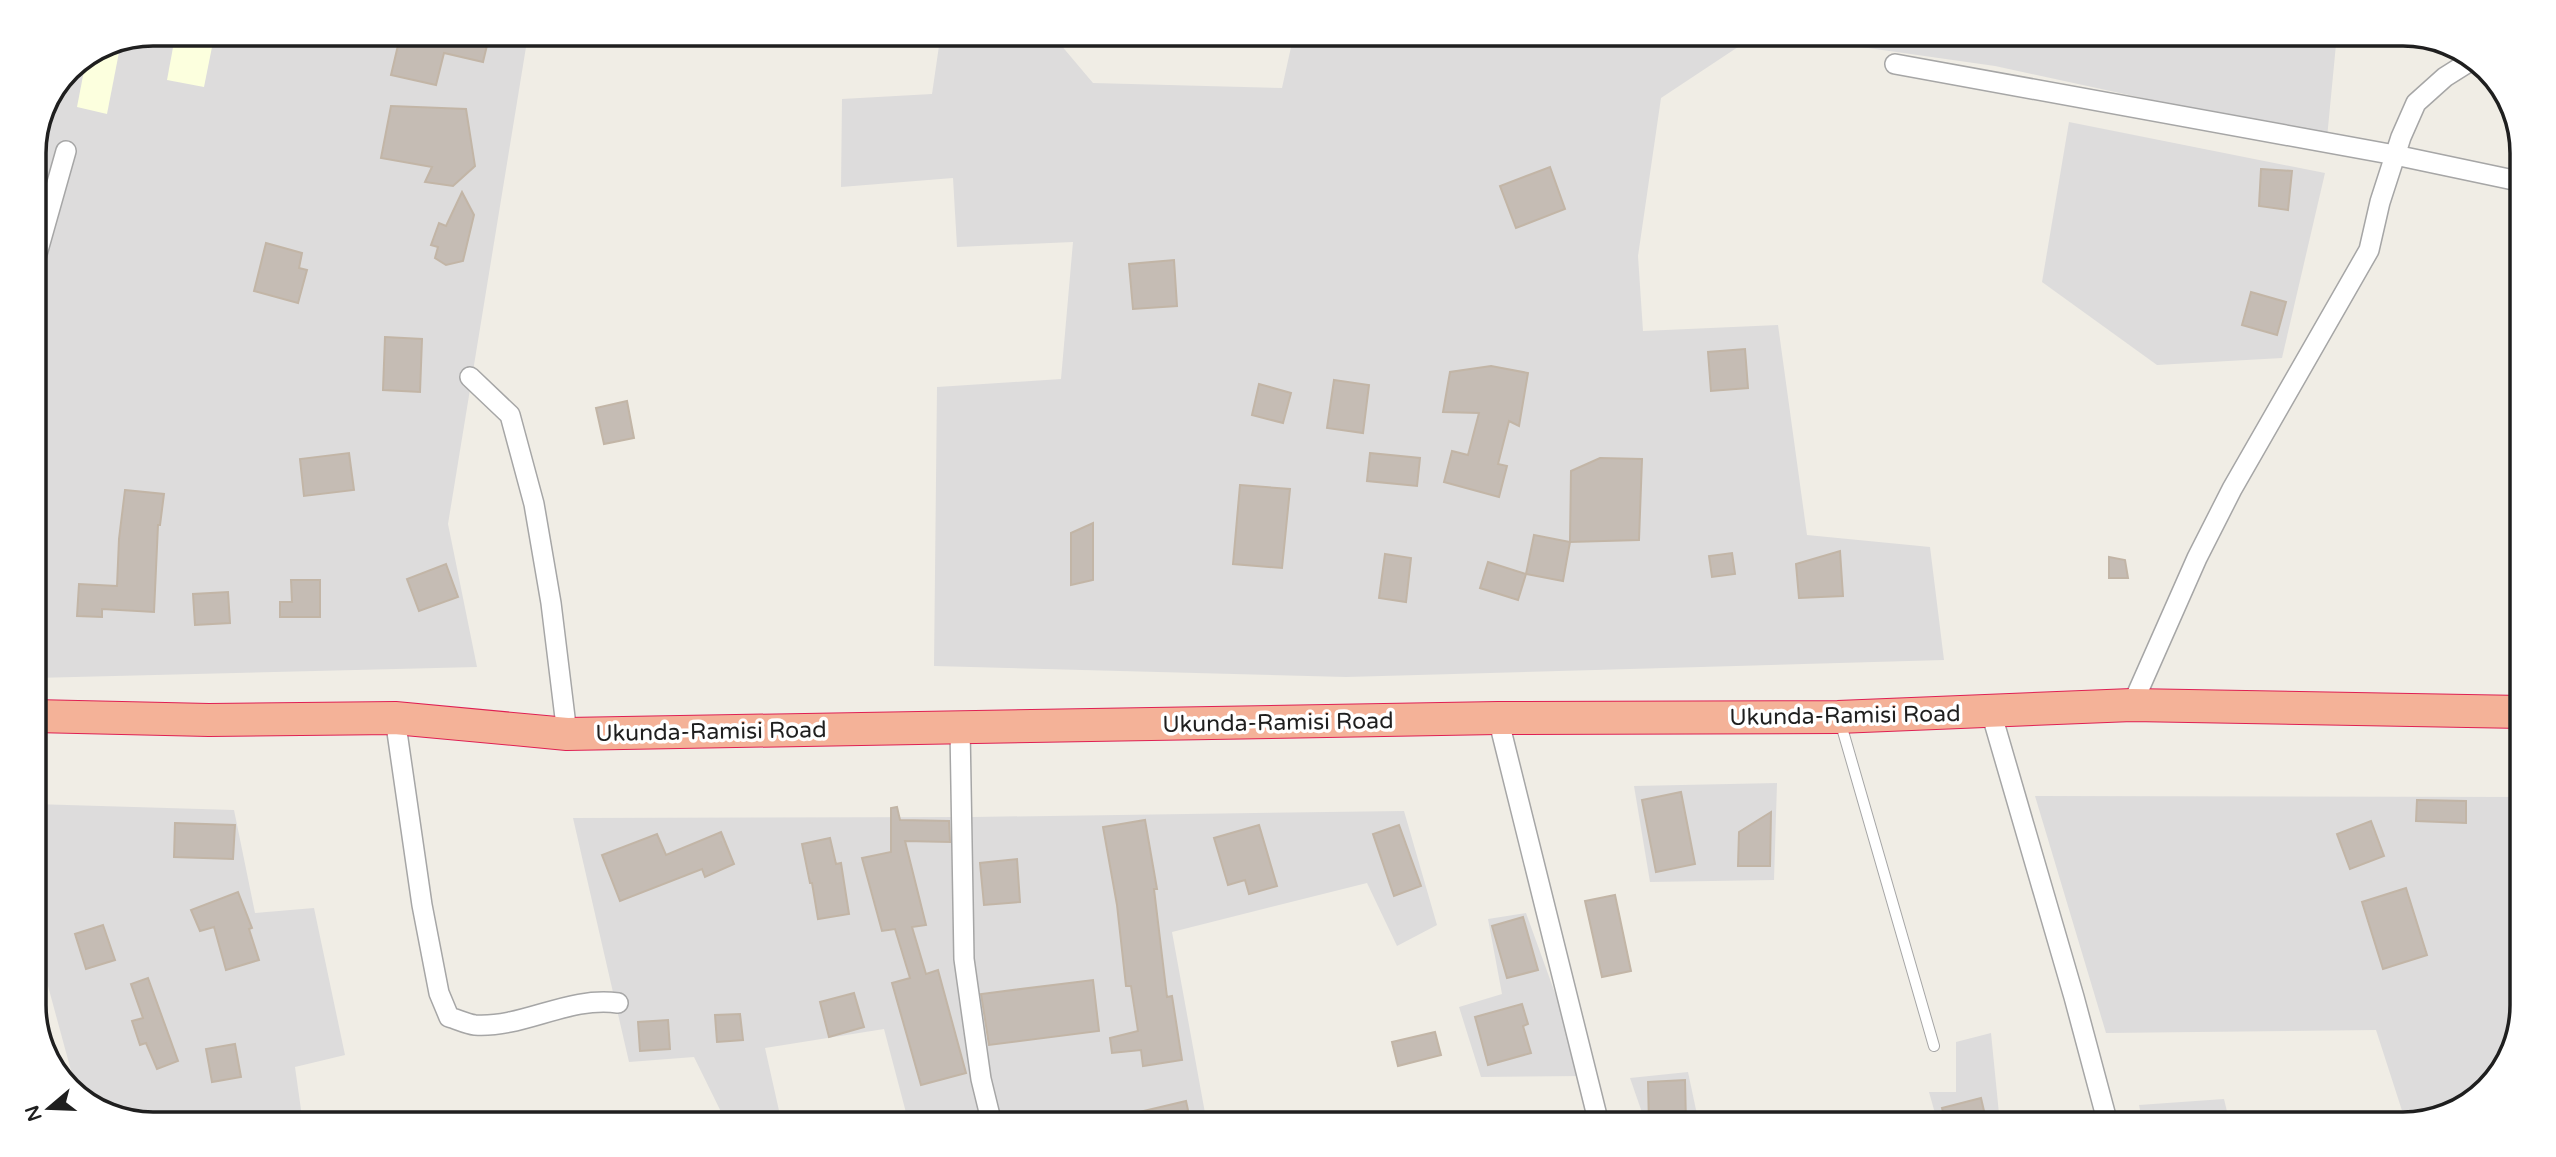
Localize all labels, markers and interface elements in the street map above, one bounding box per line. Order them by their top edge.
street label: Ukunda-Ramisi Road [1729,700,1961,732]
street label: Ukunda-Ramisi Road [1162,707,1394,739]
street label: Ukunda-Ramisi Road [595,716,827,748]
north arrow [14,1073,84,1143]
text: N [21,1102,47,1124]

